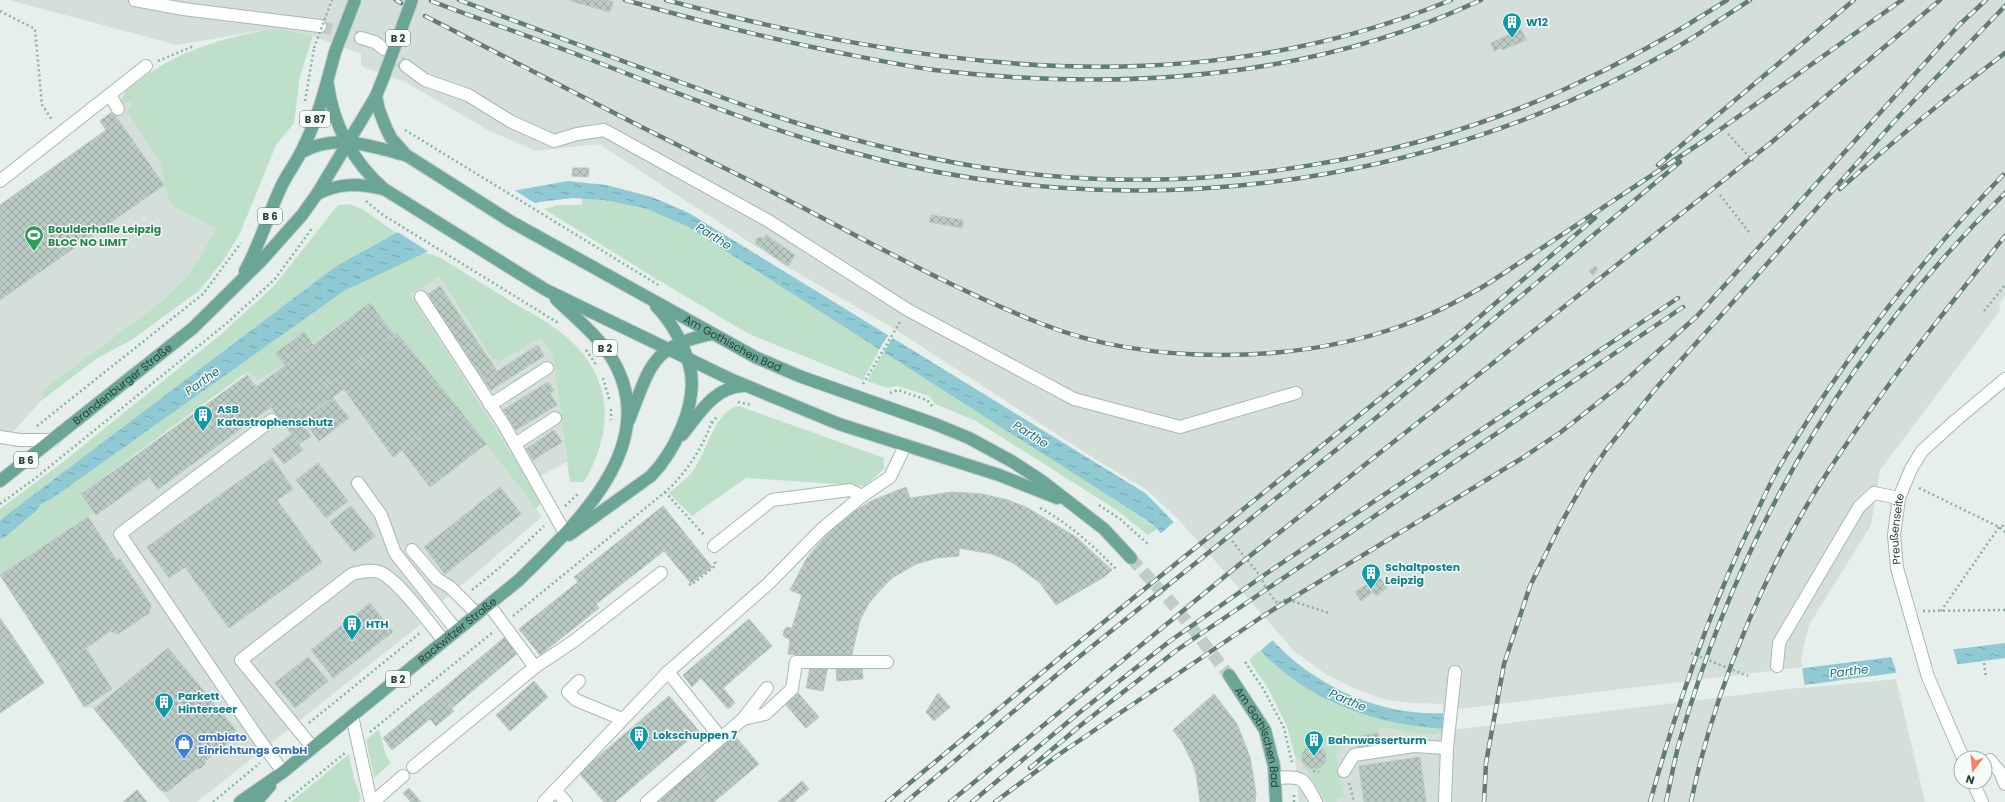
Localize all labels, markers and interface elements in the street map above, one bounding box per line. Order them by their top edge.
building icon: W12 [1501,11,1523,39]
place label: W12 [1526,14,1548,30]
road number: B 2 [386,30,410,46]
road number: B 87 [300,111,330,127]
road number: B 6 [258,208,282,224]
water label: Parthe [693,218,736,254]
place label: Boulderhalle Leipzig BLOC NO LIMIT [48,221,161,250]
sports icon: Boulderhalle Leipzig BLOC NO LIMIT [23,224,45,252]
street label: Am Gothischen Bad [681,311,784,376]
street label: Brandenburger Straße [69,340,176,429]
road number: B 2 [593,340,617,356]
water label: Parthe [181,362,223,399]
place label: ASB Katastrophenschutz [217,401,334,430]
building icon: ASB Katastrophenschutz [192,404,214,432]
water label: Parthe [1010,416,1053,452]
road number: B 6 [14,452,38,468]
street label: Preußenseite [1886,490,1908,565]
place label: Schaltposten Leipzig [1385,559,1460,588]
building icon: Schaltposten Leipzig [1360,562,1382,590]
street label: Rackwitzer Straße [414,593,500,667]
building icon: HTH [341,613,363,641]
place label: HTH [366,616,389,632]
water label: Parthe [1829,660,1870,682]
road number: B 2 [386,671,410,687]
street label: Am Gothischen Bad [1231,684,1283,788]
water label: Parthe [1327,685,1370,716]
place label: Parkett Hinterseer [178,688,237,717]
building icon: Parkett Hinterseer [153,691,175,719]
building icon: Lokschuppen 7 [628,724,650,752]
place label: Lokschuppen 7 [653,727,737,743]
place label: ambiato Einrichtungs GmbH [198,729,307,758]
building icon: Bahnwasserturm [1303,729,1325,757]
shop icon: ambiato Einrichtungs GmbH [173,732,195,760]
place label: Bahnwasserturm [1328,732,1427,748]
north arrow [1953,750,1993,790]
text: N [1964,771,1976,788]

